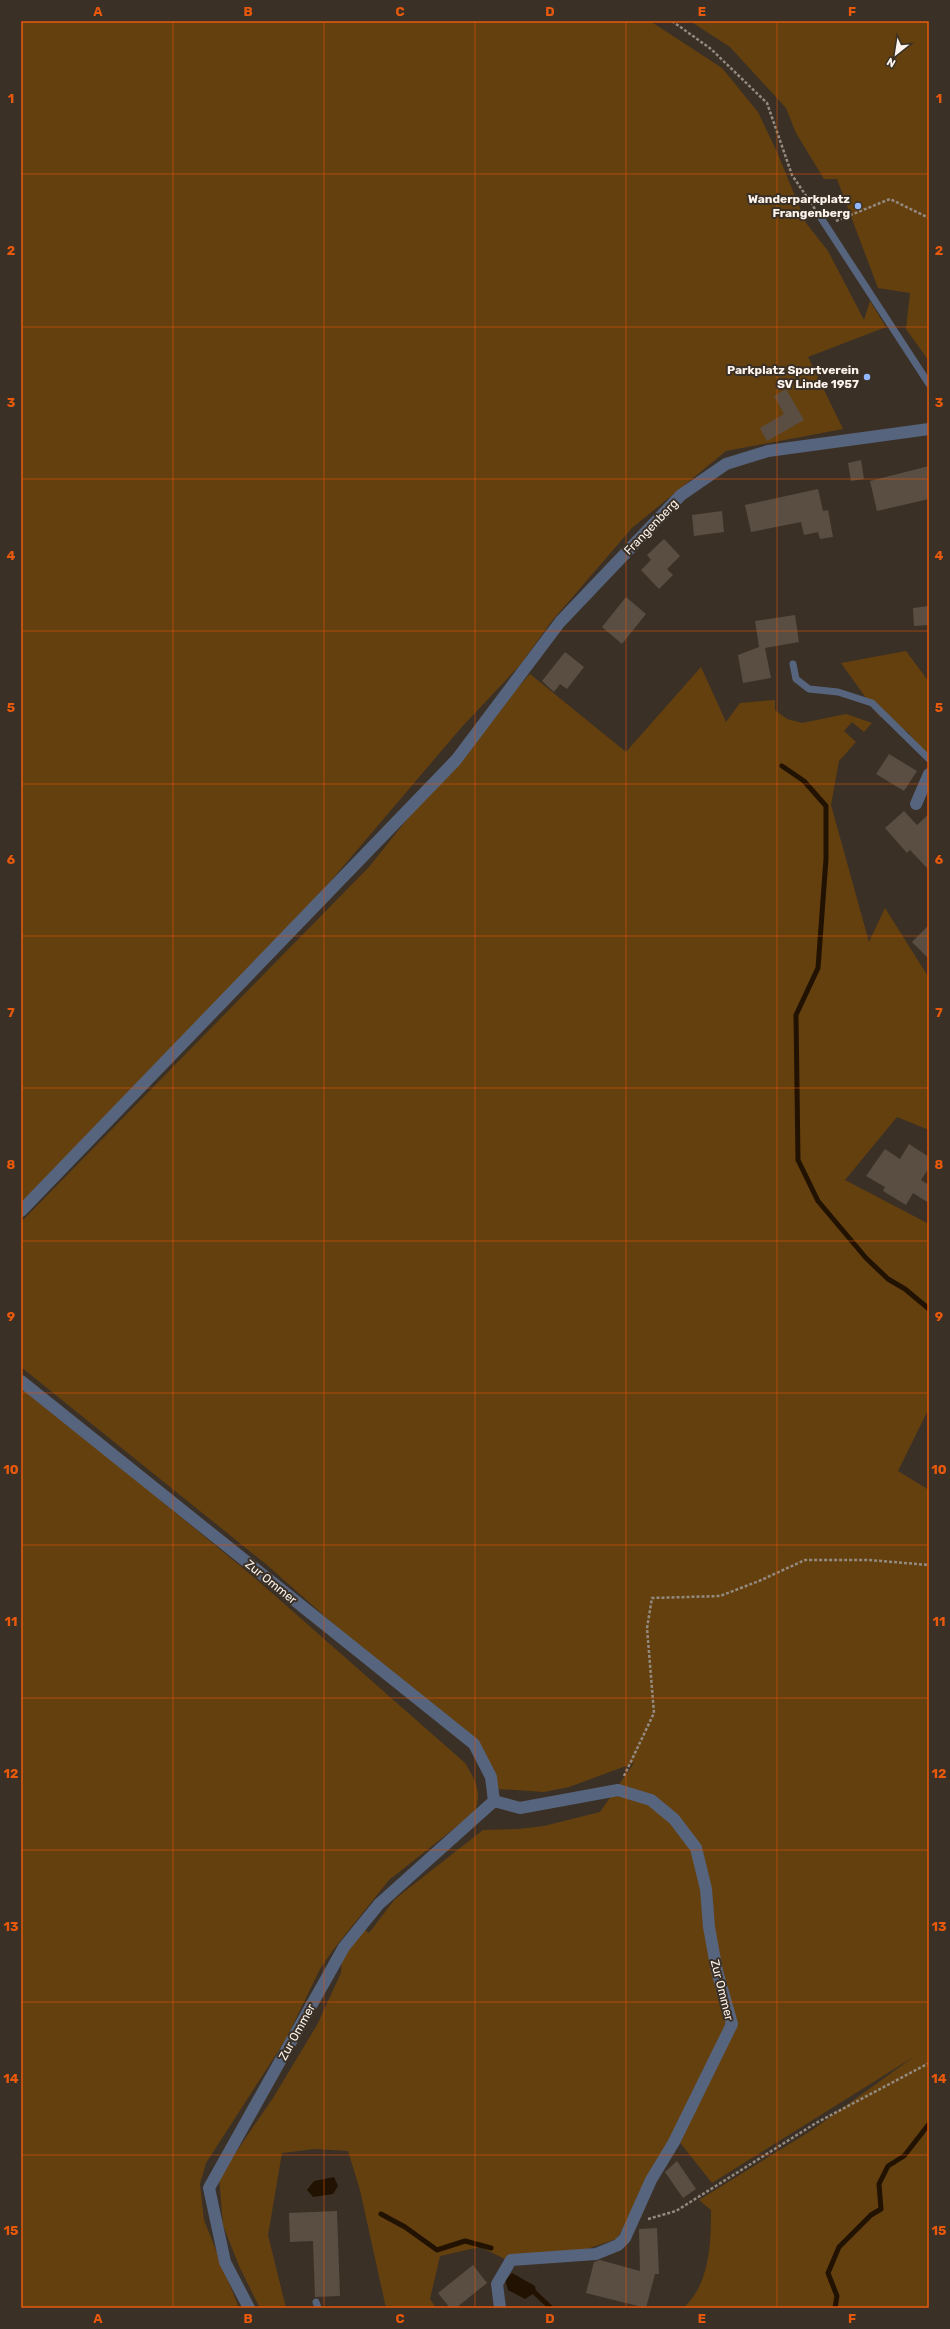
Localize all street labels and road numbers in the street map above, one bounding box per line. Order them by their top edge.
street label: Frangenberg [621,496,681,558]
street label: Zur Ommer [242,1557,300,1607]
street label: Zur Ommer [708,1958,736,2022]
street label: Zur Ommer [276,2001,318,2063]

